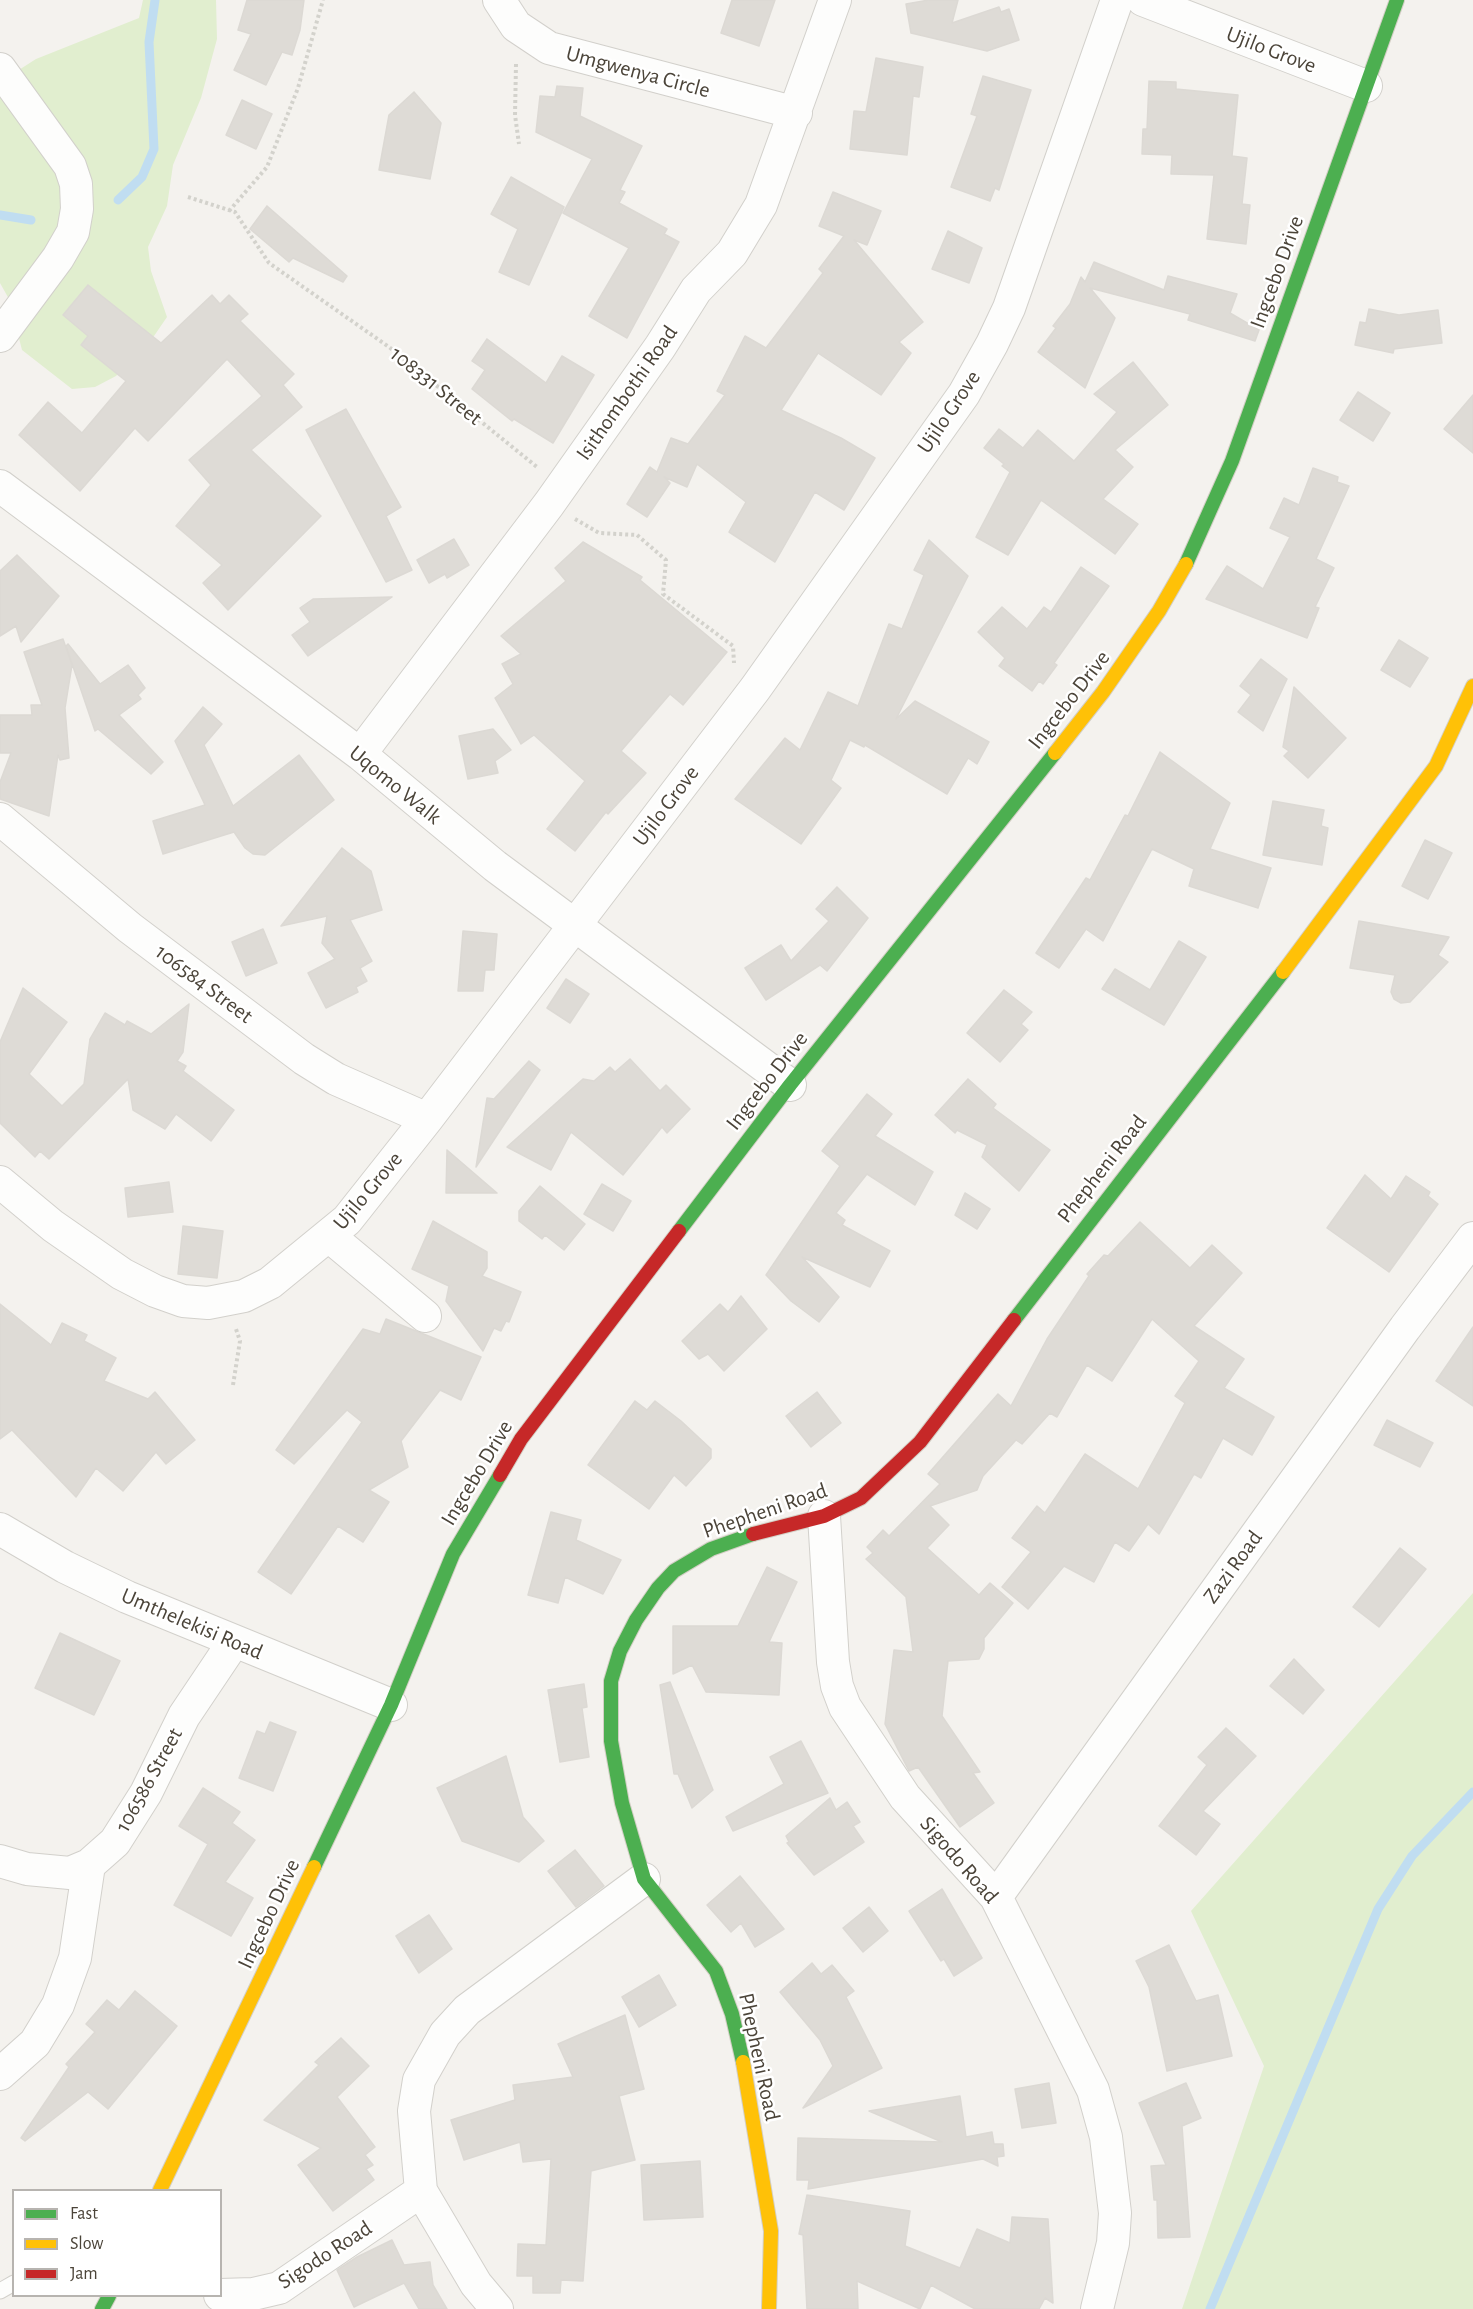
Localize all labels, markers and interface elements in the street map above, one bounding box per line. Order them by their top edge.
street label: Ujilo Grove [1222,21,1320,79]
street label: Umgwenya Circle [563,40,713,104]
street label: Ingcebo Drive [1244,212,1310,332]
street label: Isithombothi Road [571,320,683,466]
street label: 108331 Street [385,341,487,431]
street label: Ujilo Grove [912,366,986,458]
street label: Ingcebo Drive [1022,645,1116,755]
street label: Uqomo Walk [344,740,446,830]
street label: Ujilo Grove [627,760,705,852]
street label: 106584 Street [150,939,258,1029]
street label: Ingcebo Drive [720,1026,814,1136]
street label: Phepheni Road [1052,1110,1152,1228]
street label: Ujilo Grove [328,1146,408,1236]
street label: Ingcebo Drive [435,1416,519,1530]
street label: Phepheni Road [699,1477,831,1545]
street label: Zazi Road [1198,1525,1268,1609]
street label: Umthelekisi Road [117,1582,267,1666]
street label: 106586 Street [110,1723,188,1837]
street label: Sigodo Road [914,1811,1004,1909]
street label: Ingcebo Drive [232,1855,306,1973]
street label: Phepheni Road [733,1991,785,2123]
legend [12,2189,222,2297]
text: Fast [70,2205,98,2223]
street label: Sigodo Road [273,2215,377,2295]
text: Slow [70,2235,103,2253]
text: Jam [70,2265,98,2283]

